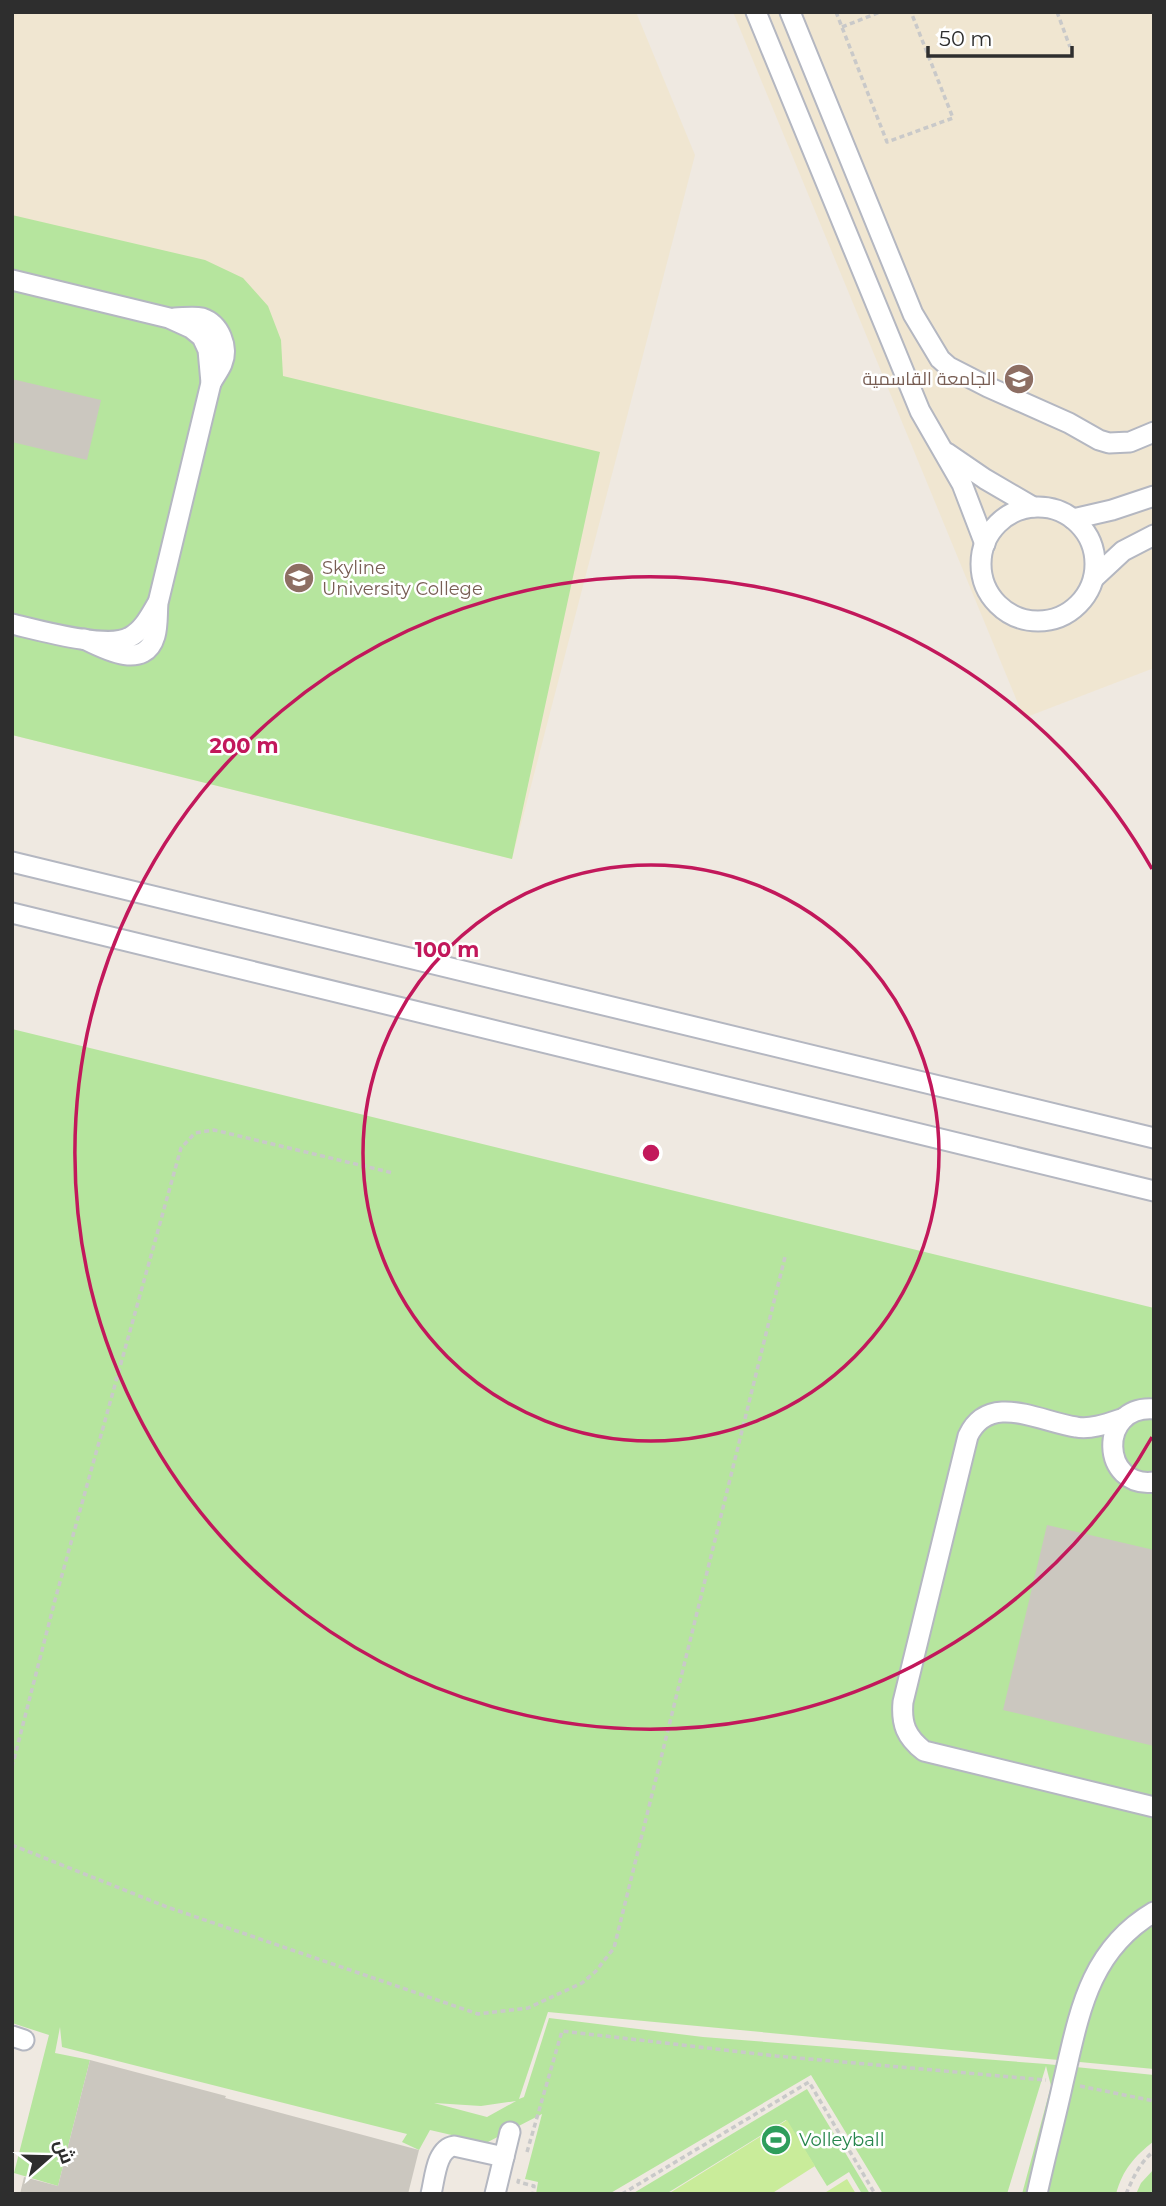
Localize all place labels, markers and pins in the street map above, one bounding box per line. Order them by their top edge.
school or university icon: الجامعة القاسمية [1002,362,1036,396]
place label: الجامعة القاسمية [863,368,996,390]
place label: Skyline University College [322,557,483,600]
school or university icon: Skyline University College [282,561,316,595]
centre of rings [639,1141,663,1165]
sports icon: Volleyball [759,2123,793,2157]
place label: Volleyball [799,2129,885,2151]

